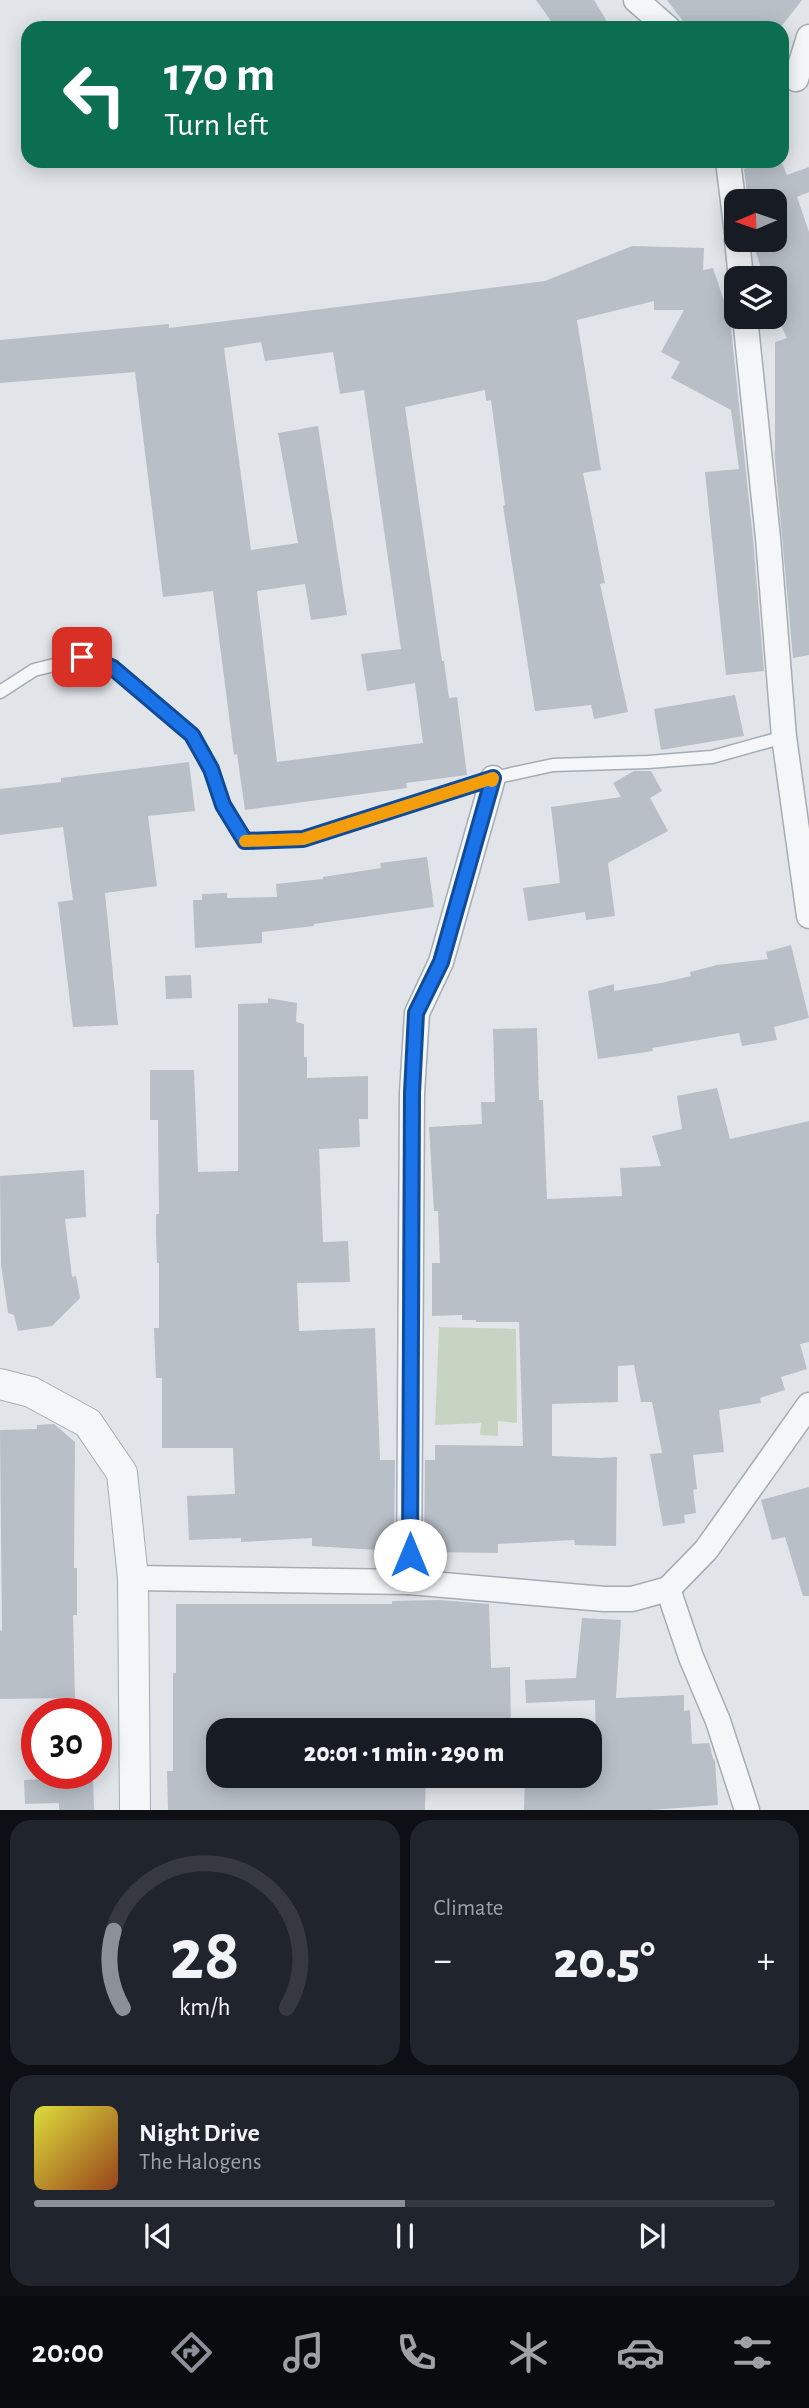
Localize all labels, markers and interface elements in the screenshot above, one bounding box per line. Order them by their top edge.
icon: left [49,49,140,140]
text: 170 m [164,51,275,100]
text: Turn left [164,109,268,141]
north arrow [724,189,788,252]
map controls [724,189,787,329]
button: layers [724,266,787,329]
pin [52,627,112,687]
icon: arrive [63,638,101,676]
position arrow [373,1518,447,1592]
speed limit sign: 30 [21,1698,112,1789]
text: 20:01 · 1 min · 290 m [304,1740,504,1766]
text: Climate [434,1897,503,1920]
text: 28 [170,1921,240,1994]
text: 20.5° [553,1935,655,1987]
text: − [434,1942,452,1980]
text: + [757,1942,775,1980]
text: km/h [179,1995,231,2020]
text: Night Drive [139,2120,260,2146]
text: The Halogens [139,2151,261,2174]
icon: previous [139,2217,177,2255]
icon: pause [386,2217,424,2255]
icon: next [633,2217,671,2255]
icon: directions [167,2328,216,2377]
icon: music [279,2328,328,2377]
icon: phone [392,2328,441,2377]
icon: climate [504,2328,553,2377]
icon: car [616,2328,665,2377]
icon: filters [728,2328,777,2377]
text: 20:00 [32,2336,104,2368]

